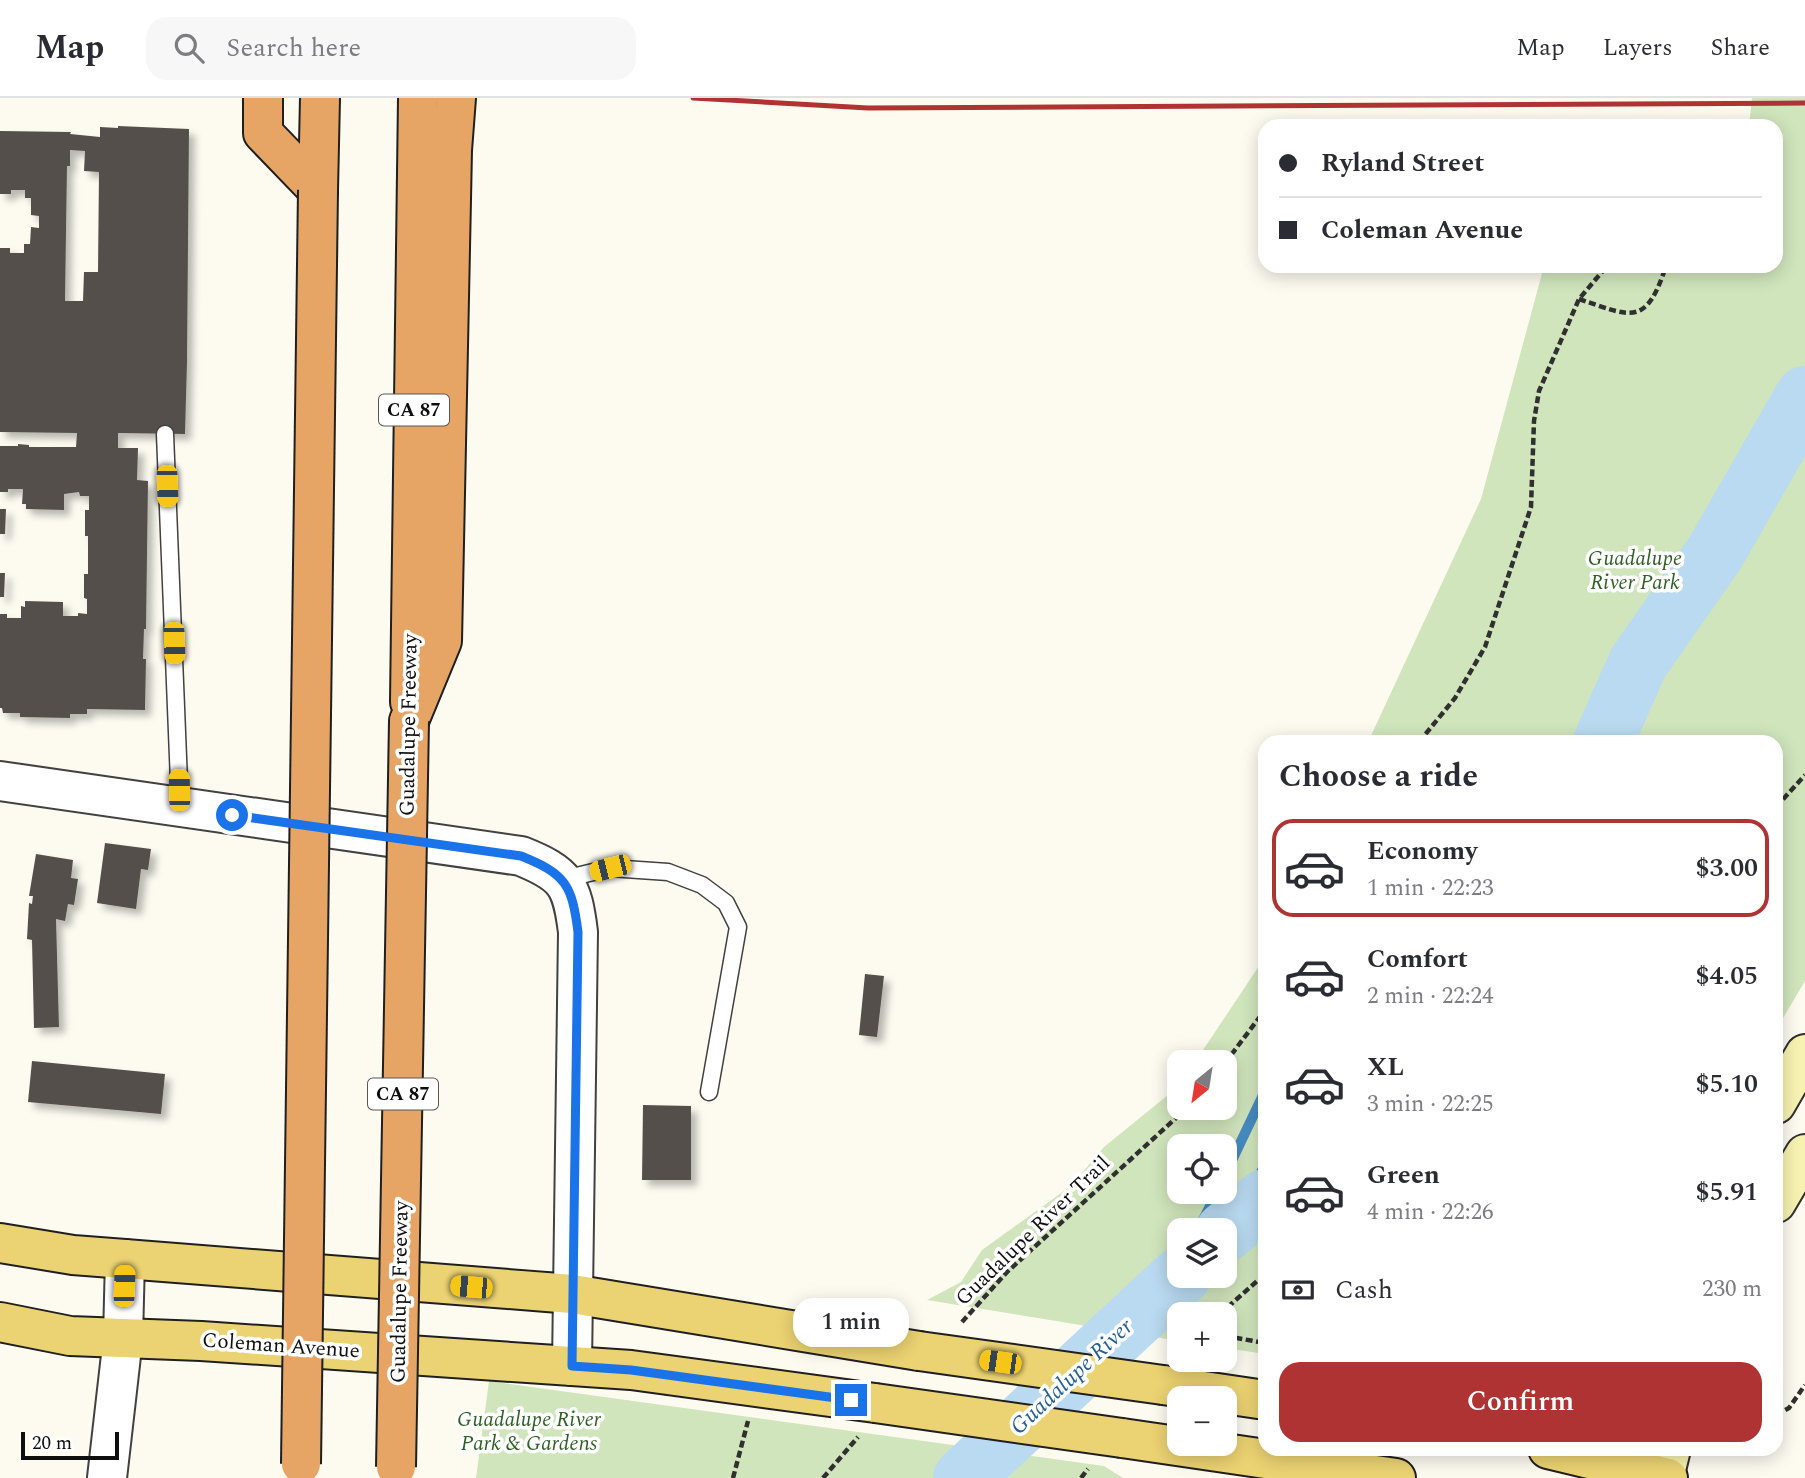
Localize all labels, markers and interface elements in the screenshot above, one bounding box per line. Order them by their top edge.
search box [146,17,636,80]
text: Map [35,23,104,73]
text: Search here [226,28,361,68]
icon: search [170,29,208,67]
text: Map [1516,30,1565,66]
text: Layers [1603,30,1673,66]
text: Share [1711,30,1770,66]
text: Ryland Street [1321,143,1484,183]
text: Coleman Avenue [1321,210,1523,250]
road number: CA 87 [379,394,449,426]
car [156,465,179,507]
park label: Guadalupe River Park [1588,543,1682,599]
car [163,622,186,664]
street label: Guadalupe Freeway [391,633,427,816]
text: Choose a ride [1279,752,1478,801]
car [169,769,190,811]
route start [216,799,248,831]
text: Economy [1367,831,1477,871]
icon: car [1283,837,1346,900]
text: $3.00 [1695,848,1758,888]
car [588,853,633,883]
text: 1 min · 22:23 [1367,871,1494,906]
text: Comfort [1367,939,1468,979]
icon: car [1283,945,1346,1008]
text: $4.05 [1695,956,1758,996]
text: 2 min · 22:24 [1367,979,1494,1014]
text: XL [1367,1047,1404,1087]
north arrow [1167,1050,1237,1120]
map controls [1167,1050,1237,1456]
icon: car [1283,1053,1346,1116]
text: $5.10 [1695,1064,1758,1104]
road number: CA 87 [368,1078,438,1110]
text: 3 min · 22:25 [1367,1087,1494,1122]
button: locate [1167,1134,1237,1204]
street label: Guadalupe River Trail [948,1148,1118,1314]
text: Green [1367,1155,1440,1195]
icon: car [1283,1161,1346,1224]
text: $5.91 [1695,1172,1758,1212]
text: 4 min · 22:26 [1367,1195,1494,1230]
street label: Guadalupe Freeway [382,1200,418,1383]
button: layers [1167,1218,1237,1288]
car [113,1265,136,1307]
text: Cash [1335,1270,1393,1310]
icon: cash [1279,1271,1317,1309]
text: 230 m [1702,1272,1762,1307]
car [450,1275,493,1299]
callout: 1 min [793,1298,909,1348]
button: + [1167,1302,1237,1372]
text: 1 min [821,1305,881,1340]
water label: Guadalupe River [1002,1310,1142,1444]
street label: Coleman Avenue [201,1325,361,1367]
car [978,1349,1023,1375]
button: Confirm [1279,1362,1762,1442]
route end [835,1384,867,1416]
button: − [1167,1386,1237,1456]
park label: Guadalupe River Park & Gardens [457,1404,602,1460]
scale bar [21,1429,119,1461]
text: 20 m [32,1429,72,1458]

